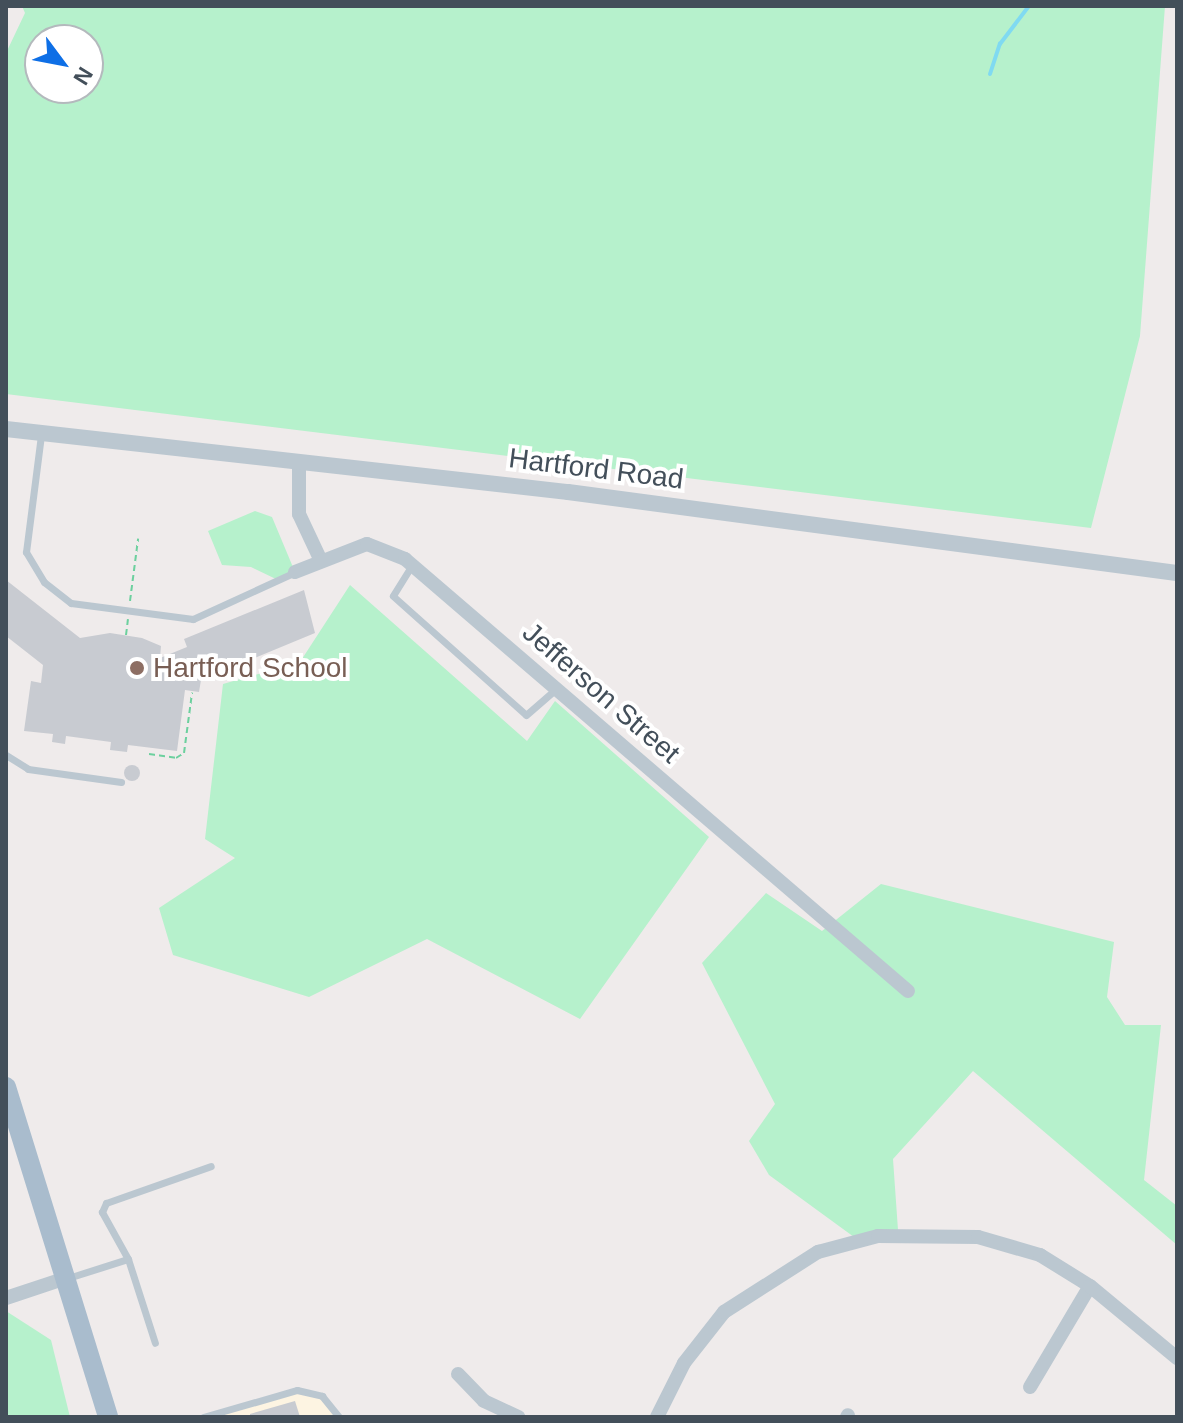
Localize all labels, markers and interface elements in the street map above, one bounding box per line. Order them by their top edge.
north arrow [24,24,104,104]
text: N [68,63,98,89]
street label: Hartford Road [507,442,685,496]
street label: Jefferson Street [516,616,686,770]
place label: Hartford School [153,651,348,685]
marker: Hartford School [128,659,146,677]

